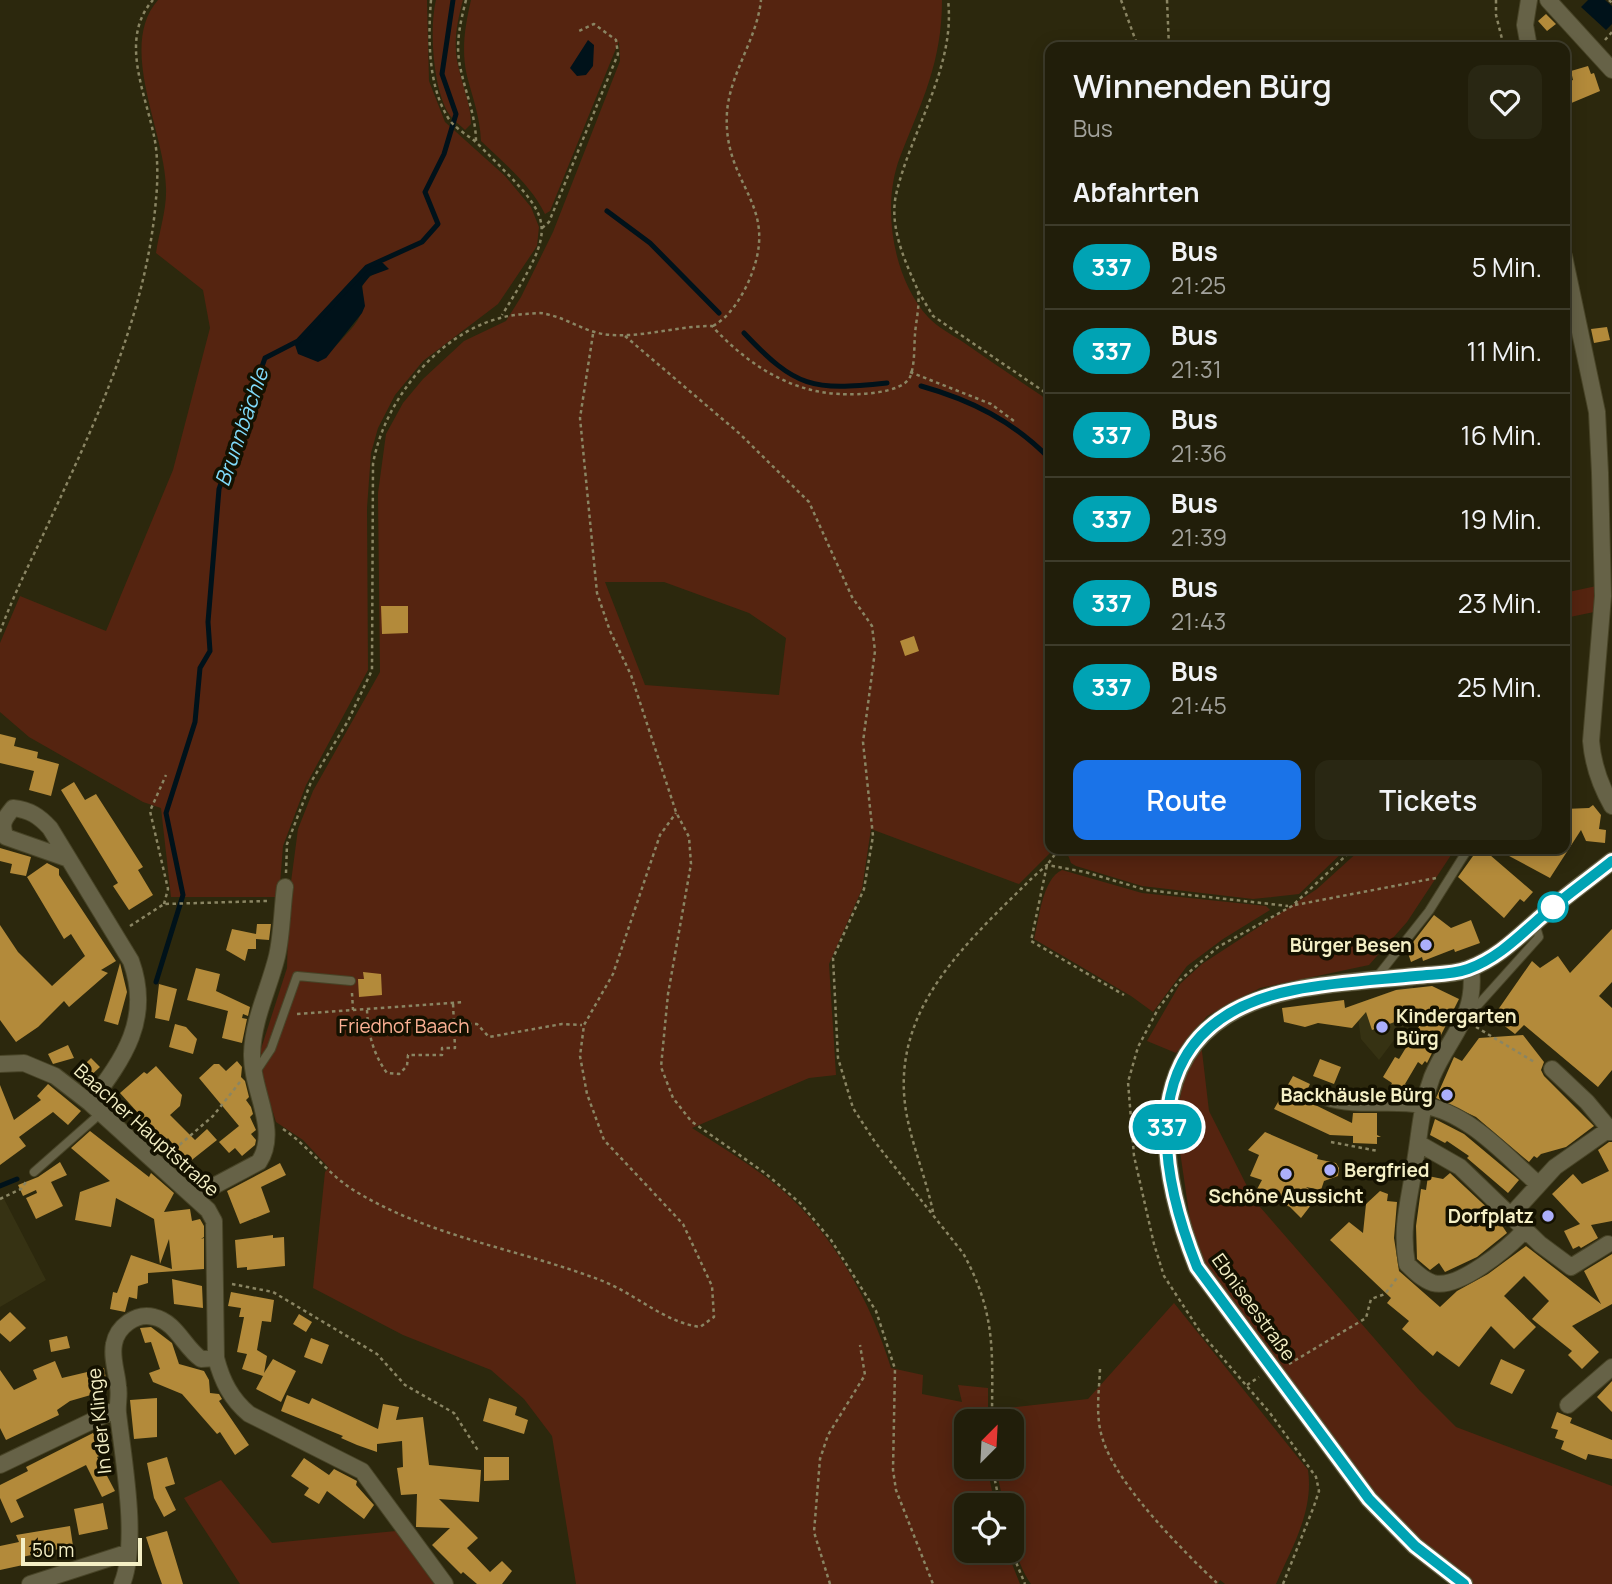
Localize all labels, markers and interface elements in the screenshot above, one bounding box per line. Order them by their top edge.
text: Winnenden Bürg [1073,63,1332,108]
button: heart [1468,65,1542,139]
text: Bus [1073,112,1113,144]
text: Abfahrten [1073,174,1200,210]
text: Bus [1171,233,1218,269]
text: 5 Min. [1472,249,1542,285]
text: 337 [1091,250,1132,283]
text: 21:25 [1171,269,1226,301]
text: Bus [1171,317,1218,353]
text: 11 Min. [1467,333,1542,369]
text: 337 [1091,334,1132,367]
text: 21:31 [1171,353,1222,385]
water label: Brunnbächle [208,363,275,490]
text: Bus [1171,401,1218,437]
text: 16 Min. [1461,417,1542,453]
text: 337 [1091,418,1132,451]
text: 21:36 [1171,437,1227,469]
text: Bus [1171,485,1218,521]
text: 19 Min. [1461,501,1542,537]
text: 337 [1091,502,1132,535]
text: 21:39 [1171,521,1227,553]
text: Bus [1171,569,1218,605]
text: 23 Min. [1458,585,1542,621]
text: 337 [1091,586,1132,619]
text: 21:43 [1171,605,1226,637]
text: Bus [1171,653,1218,689]
text: 25 Min. [1457,669,1542,705]
text: 337 [1091,670,1132,703]
text: 21:45 [1171,689,1227,721]
button: Route [1073,760,1301,840]
button: Tickets [1315,760,1542,840]
unlabelled marker [1538,892,1568,922]
place label: Bürger Besen [1290,932,1412,958]
marker: Bürger Besen [1418,937,1434,953]
place label: Kindergarten Bürg [1396,1003,1517,1051]
park label: Friedhof Baach [339,1013,469,1039]
marker: Kindergarten Bürg [1374,1019,1390,1035]
street label: Baacher Hauptstraße [69,1058,225,1202]
place label: Backhäusle Bürg [1281,1082,1433,1108]
marker: Backhäusle Bürg [1439,1087,1455,1103]
line badge: 337 [1127,1104,1207,1150]
text: 337 [1147,1110,1187,1143]
place label: Bergfried [1344,1157,1430,1183]
marker: Bergfried [1322,1162,1338,1178]
marker: Schöne Aussicht [1278,1166,1294,1182]
place label: Schöne Aussicht [1208,1183,1364,1209]
place label: Dorfplatz [1448,1203,1534,1229]
marker: Dorfplatz [1540,1208,1556,1224]
street label: Ebniseestraße [1206,1248,1302,1366]
street label: In der Klinge [81,1367,117,1475]
north arrow [954,1409,1024,1479]
map controls [954,1409,1024,1563]
button: locate [954,1493,1024,1563]
scale bar [21,1535,142,1567]
text: 50 m [32,1537,74,1563]

